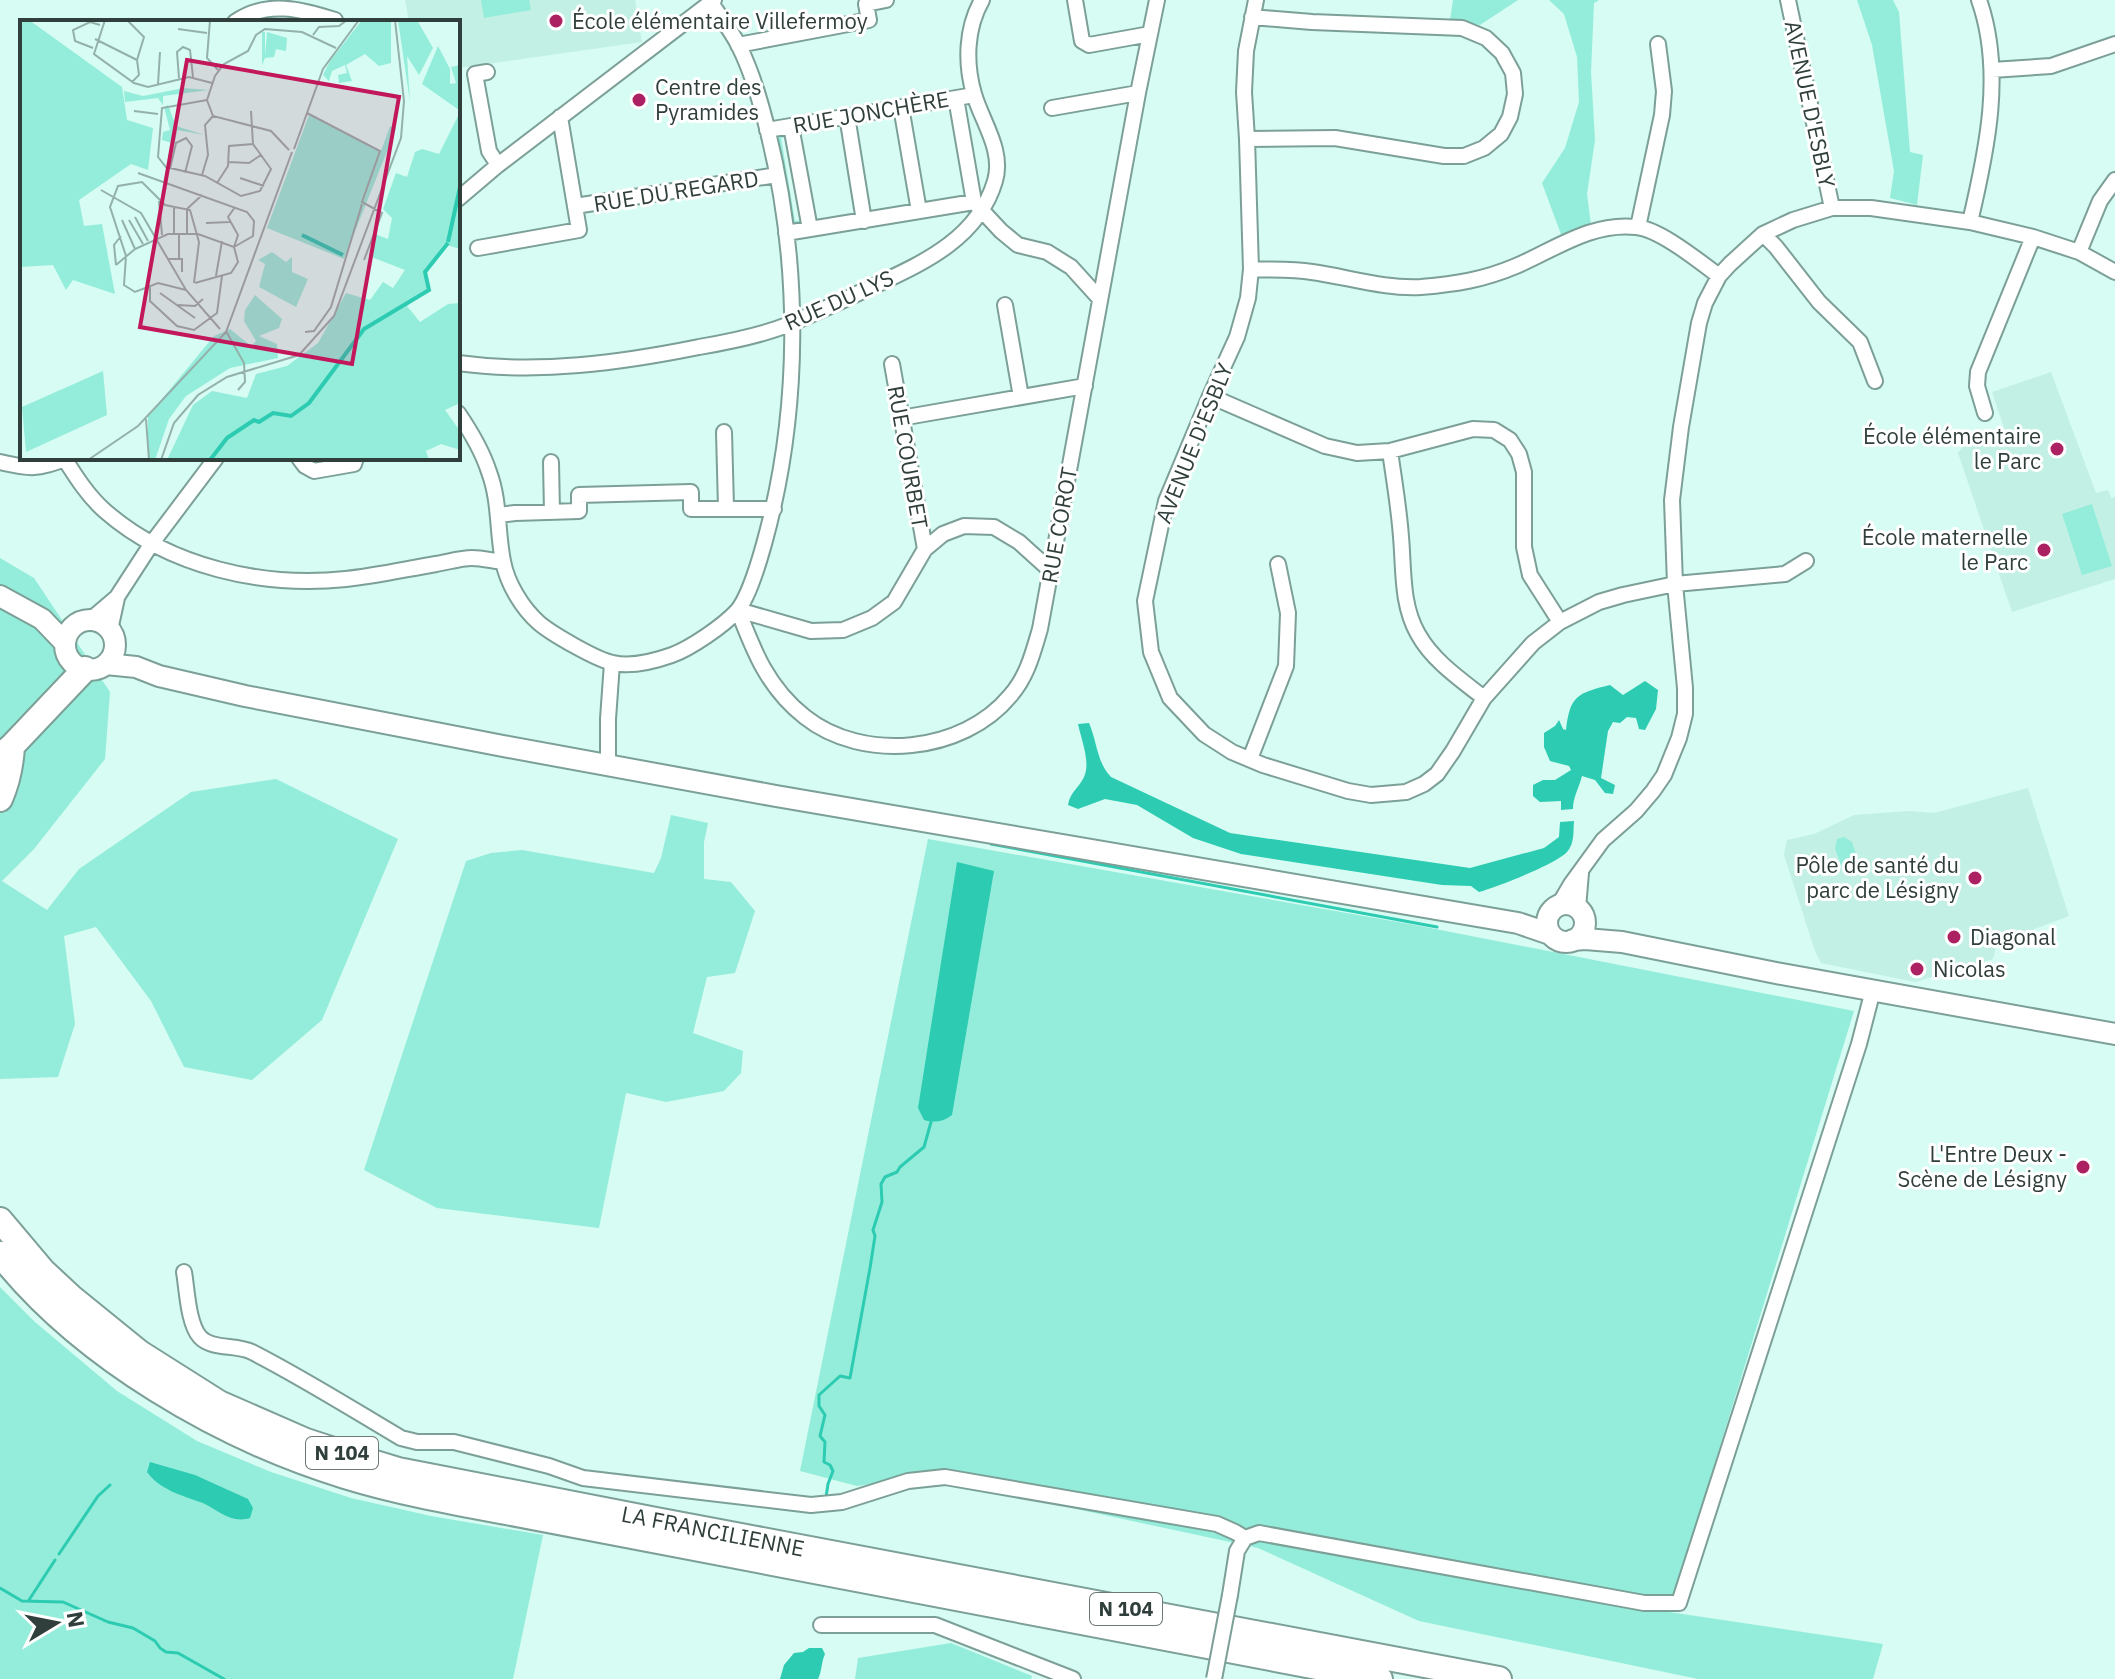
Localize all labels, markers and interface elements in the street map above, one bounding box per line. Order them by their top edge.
place label: École élémentaire Villefermoy [572,6,868,35]
marker: École élémentaire Villefermoy [547,12,565,30]
street label: AVENUE D'ESBLY [1779,18,1842,190]
inset map [20,20,460,460]
place label: Centre des Pyramides [655,72,762,126]
street label: RUE JONCHÈRE [791,84,951,140]
marker: Centre des Pyramides [630,91,648,109]
street label: RUE DU REGARD [591,163,761,218]
street label: RUE DU LYS [780,263,898,336]
street label: AVENUE D'ESBLY [1148,358,1239,527]
street label: RUE COURBET [882,383,935,531]
place label: École élémentaire le Parc [1863,421,2041,475]
marker: École élémentaire le Parc [2048,440,2066,458]
street label: RUE COROT [1034,464,1083,585]
place label: École maternelle le Parc [1862,522,2028,576]
marker: École maternelle le Parc [2035,541,2053,559]
place label: Pôle de santé du parc de Lésigny [1795,850,1959,904]
marker: Pôle de santé du parc de Lésigny [1966,869,1984,887]
place label: Diagonal [1970,922,2056,951]
marker: Diagonal [1945,928,1963,946]
place label: Nicolas [1933,954,2006,983]
marker: Nicolas [1908,960,1926,978]
place label: L'Entre Deux - Scène de Lésigny [1897,1139,2067,1193]
marker: L'Entre Deux - Scène de Lésigny [2074,1158,2092,1176]
road number: N 104 [306,1437,378,1469]
street label: LA FRANCILIENNE [619,1499,807,1562]
north arrow [16,1583,96,1663]
road number: N 104 [1090,1593,1162,1625]
text: N [61,1609,92,1630]

